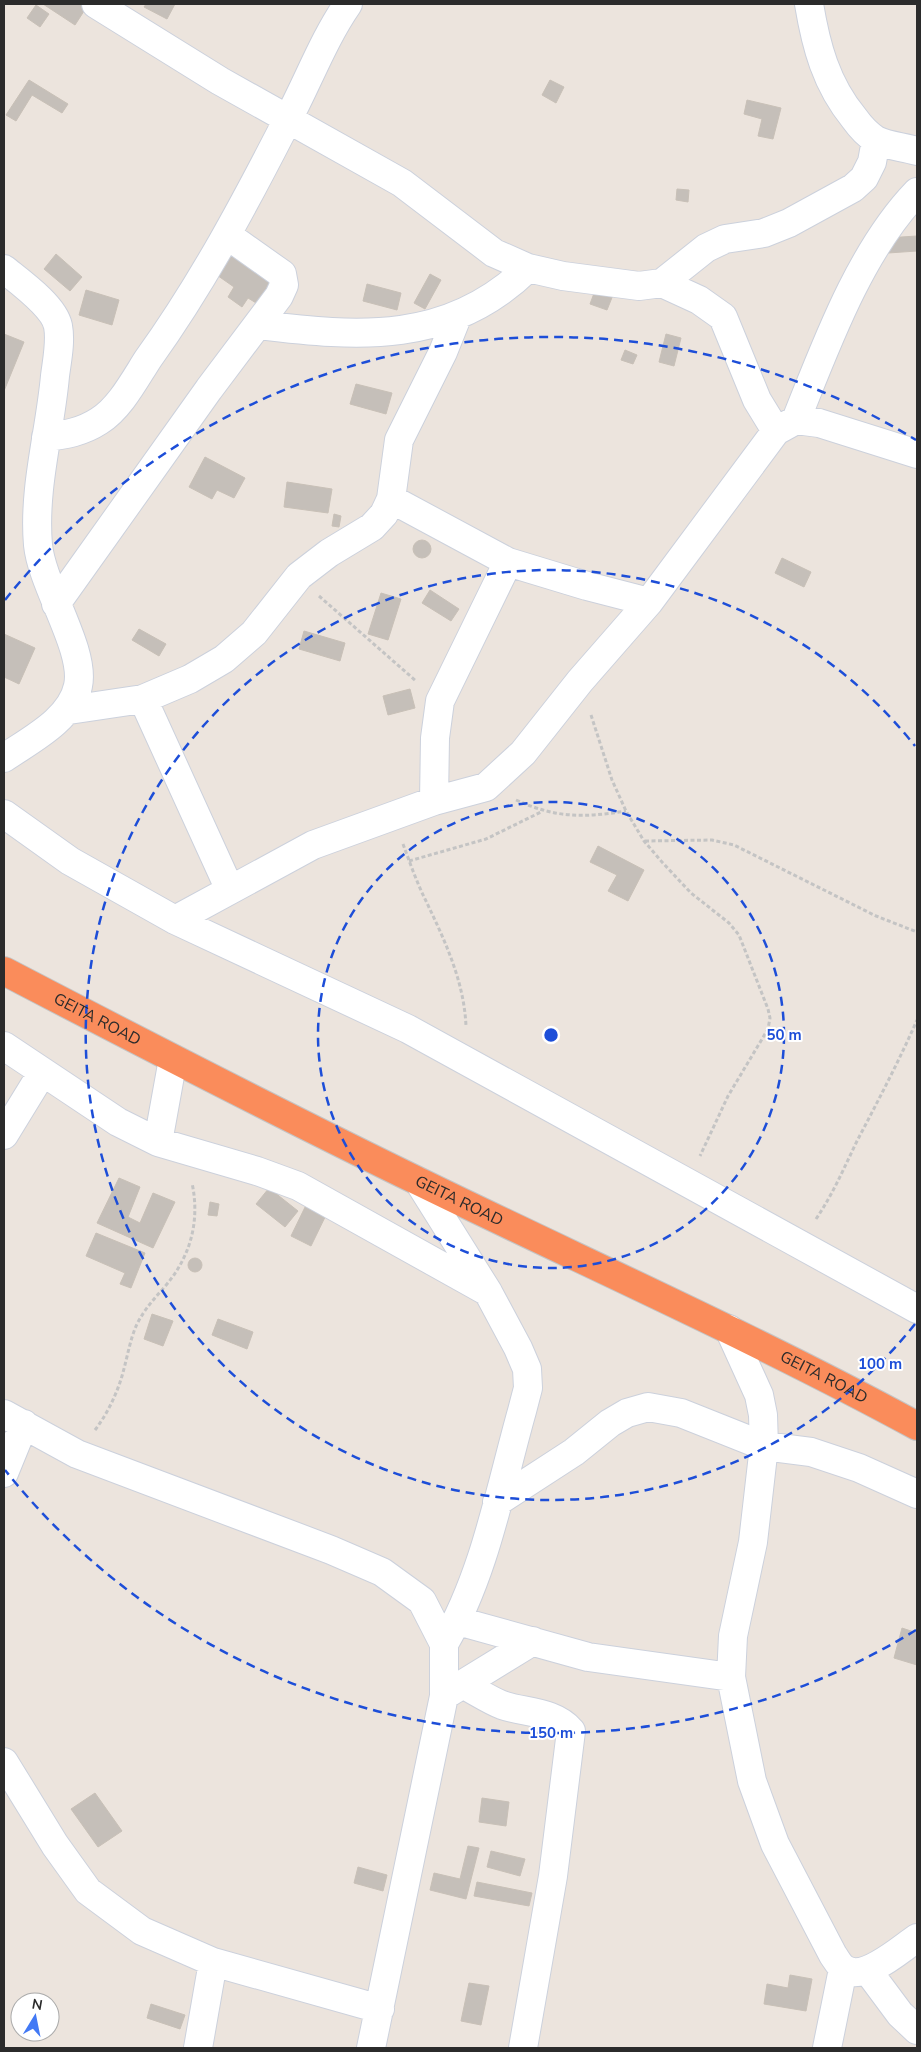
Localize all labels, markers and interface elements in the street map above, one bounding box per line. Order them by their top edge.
street label: GEITA ROAD [50,988,145,1051]
text: 50 m [766,1025,802,1045]
centre of rings [542,1026,560,1044]
street label: GEITA ROAD [411,1170,507,1232]
street label: GEITA ROAD [776,1346,871,1409]
text: 100 m [858,1354,902,1374]
text: 150 m [529,1723,573,1743]
north arrow [10,1992,60,2042]
text: N [30,1994,44,2015]

